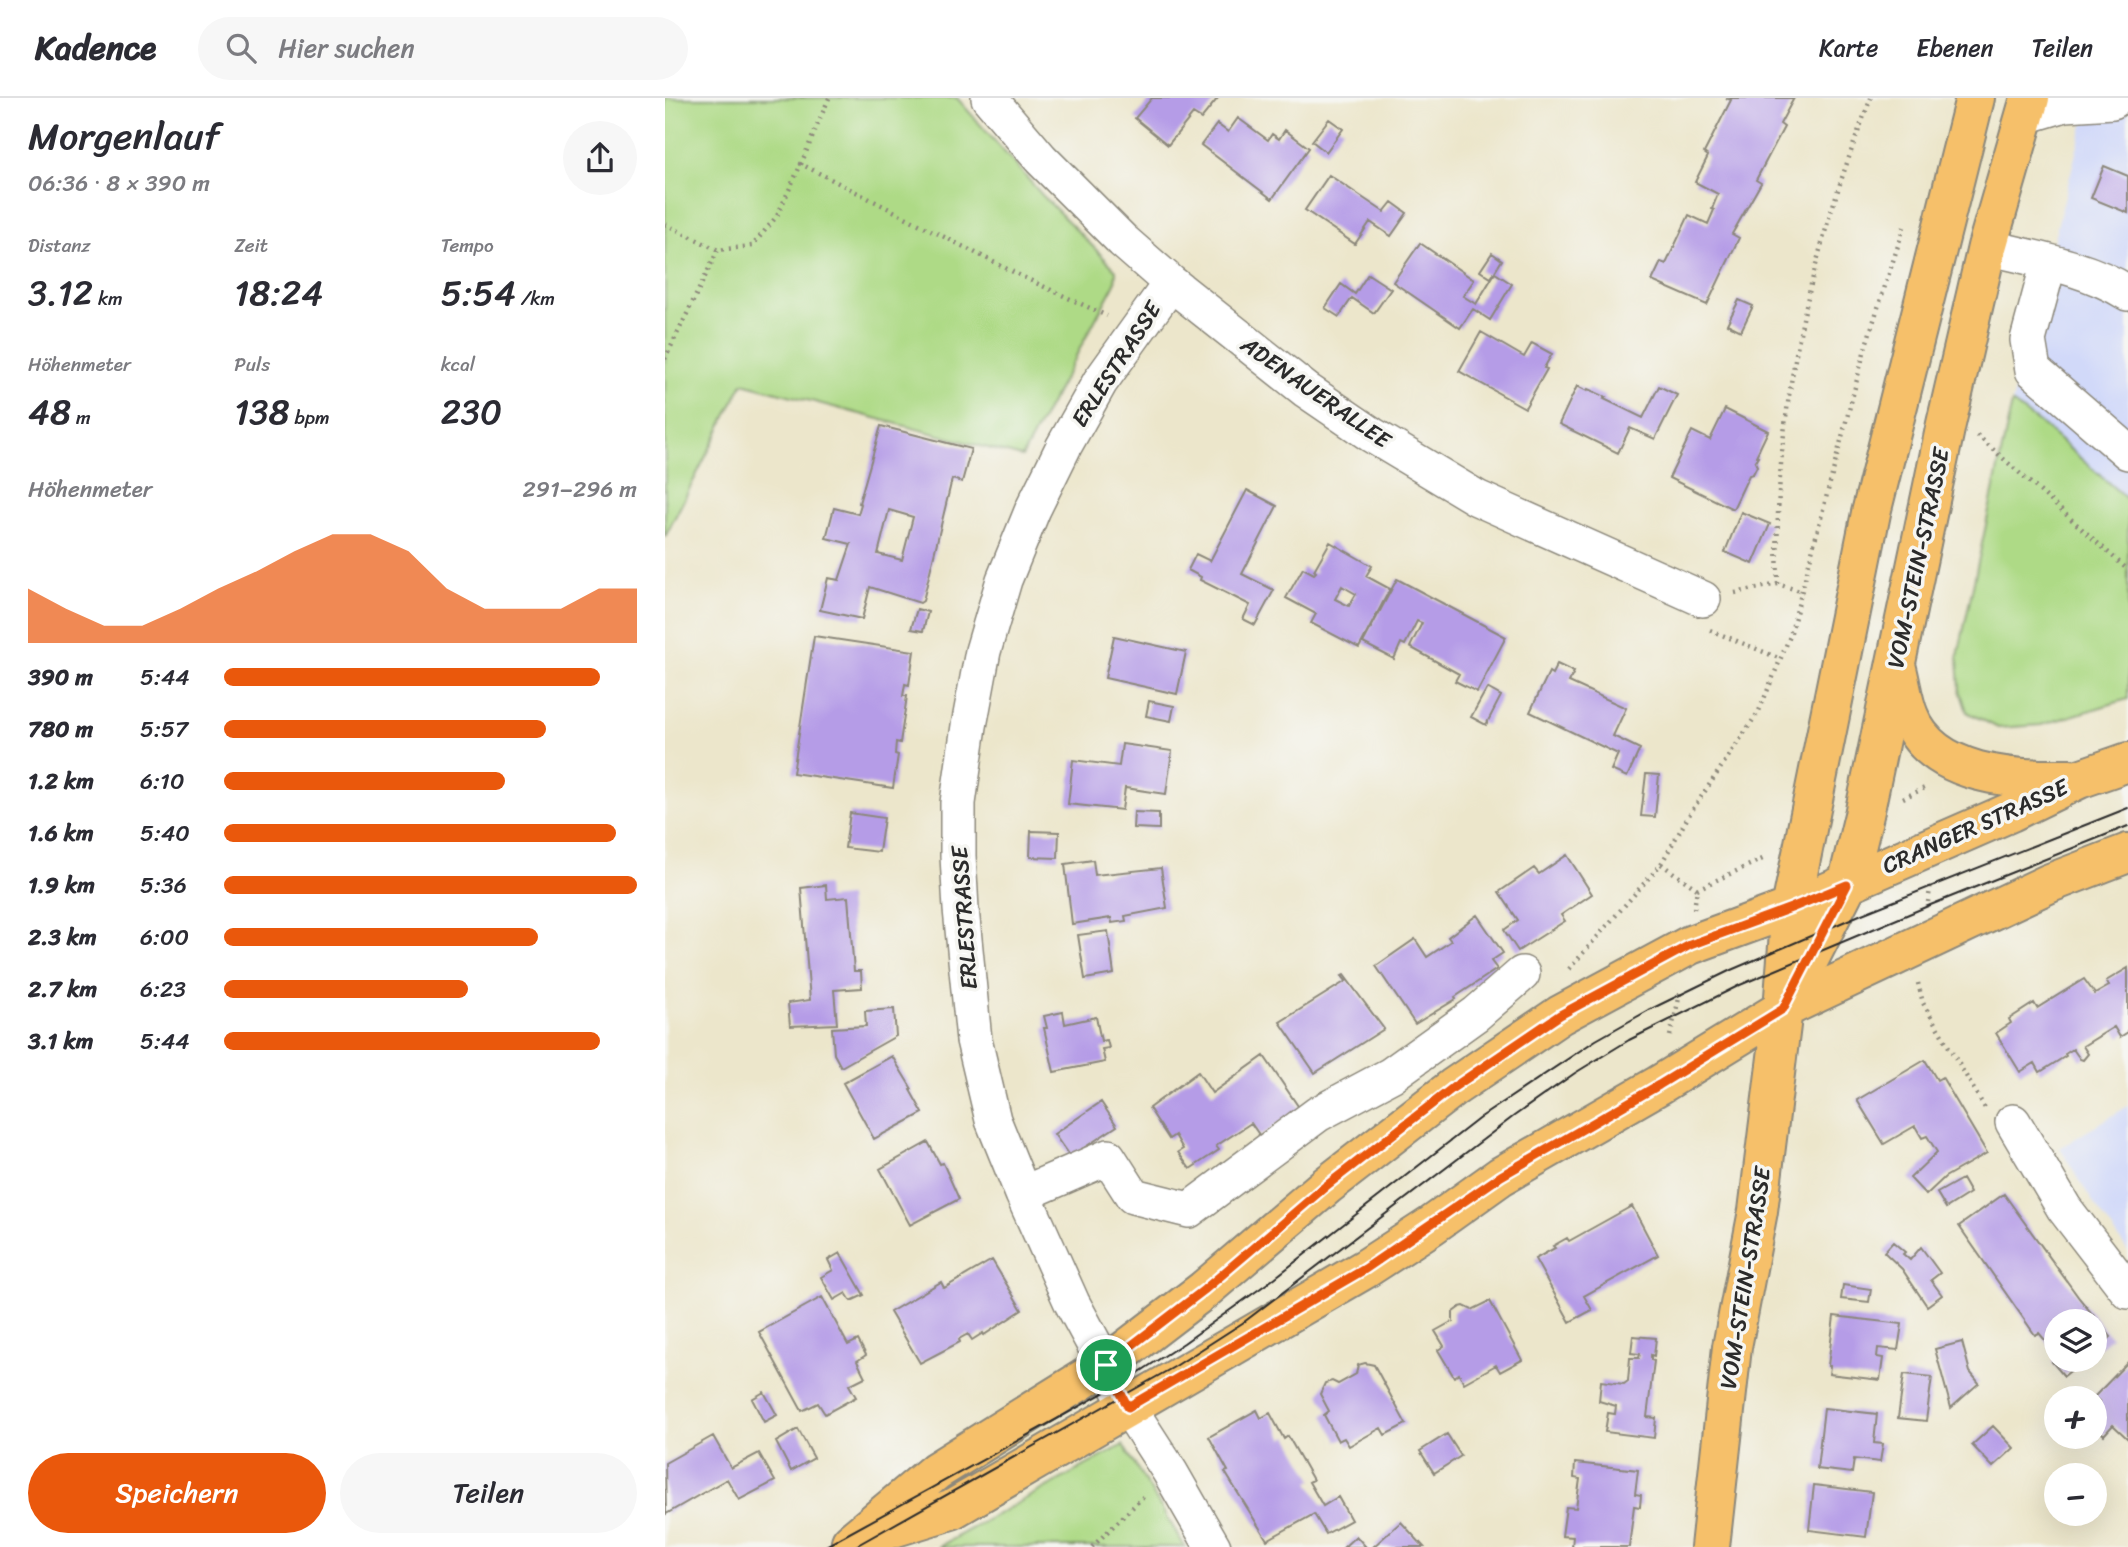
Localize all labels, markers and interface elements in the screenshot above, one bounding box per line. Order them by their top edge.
search box [198,17,688,80]
text: Kadence [35,19,156,77]
text: Hier suchen [278,25,414,71]
text: Karte [1819,27,1878,69]
text: Ebenen [1916,27,1994,69]
text: Teilen [2032,27,2093,69]
icon: search [222,29,260,67]
text: Morgenlauf [28,103,220,170]
button: share [563,121,637,195]
text: 06:36 · 8 × 390 m [28,163,210,204]
text: Distanz [28,229,91,262]
text: Zeit [234,229,268,262]
text: Tempo [441,229,494,262]
text: 3.12 [28,262,93,324]
text: 18:24 [234,262,323,324]
text: 5:54 [441,262,516,324]
text: km [93,282,123,315]
text: /km [516,282,555,315]
street label: ERLESTRASSE [1060,292,1173,436]
street label: ADENAUERALLEE [1231,325,1401,460]
text: Höhenmeter [28,348,131,381]
text: Puls [234,348,270,381]
text: kcal [441,348,475,381]
text: 48 [28,381,71,443]
text: 138 [234,381,290,443]
text: 230 [441,381,502,443]
text: m [71,401,91,434]
text: bpm [290,401,330,434]
street label: VOM-STEIN-STRASSE [1875,443,1962,672]
text: Höhenmeter [28,469,152,510]
text: 291–296 m [523,469,637,510]
text: 390 m [28,657,93,698]
text: 5:44 [140,657,190,698]
text: 780 m [28,709,93,750]
text: 5:57 [140,709,188,750]
text: 1.2 km [28,761,94,802]
text: 6:10 [140,761,184,802]
street label: CRANGER STRASSE [1875,767,2076,886]
text: 1.6 km [28,813,94,854]
text: 5:40 [140,813,190,854]
street label: ERLESTRASSE [939,844,990,991]
text: 1.9 km [28,865,95,906]
text: 5:36 [140,865,187,906]
text: 2.3 km [28,917,97,958]
text: 6:00 [140,917,189,958]
text: 2.7 km [28,969,97,1010]
text: 6:23 [140,969,186,1010]
text: 3.1 km [28,1021,93,1062]
text: 5:44 [140,1021,190,1062]
street label: VOM-STEIN-STRASSE [1708,1163,1783,1392]
map controls [2044,1309,2107,1526]
button: layers [2044,1309,2107,1372]
pin [1076,1335,1136,1395]
icon: arrive [1087,1346,1125,1384]
button: + [2044,1386,2107,1449]
button: Speichern [28,1453,326,1533]
button: Teilen [340,1453,637,1533]
button: − [2044,1463,2107,1526]

